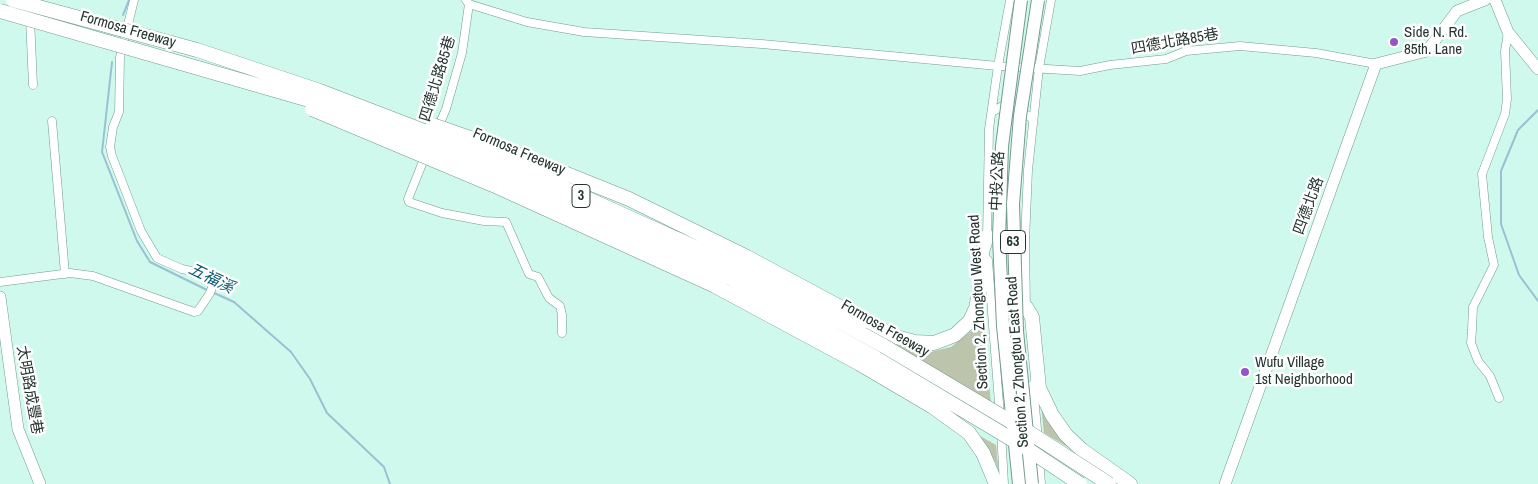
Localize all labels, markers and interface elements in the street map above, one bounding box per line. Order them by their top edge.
street label: Formosa Freeway [78,8,178,52]
place label: Side N. Rd. 85th. Lane [1404,24,1468,59]
street label: 四德北路85巷 [1130,25,1220,59]
street label: 四德北路85巷 [416,34,460,124]
marker: Side N. Rd. 85th. Lane [1388,36,1400,48]
street label: Formosa Freeway [470,124,568,180]
street label: 中投公路 [987,151,1009,211]
street label: 四德北路 [1290,175,1328,237]
road number: 3 [572,185,590,208]
street label: Section 2, Zhongtou West Road [965,214,993,390]
road number: 63 [1000,230,1026,253]
water label: 五福溪 [185,260,237,298]
street label: Section 2, Zhongtou East Road [1003,276,1033,448]
street label: Formosa Freeway [838,297,932,361]
street label: 太明路成豐巷 [12,344,46,436]
place label: Wufu Village 1st Neighborhood [1255,354,1353,389]
marker: Wufu Village 1st Neighborhood [1239,366,1251,378]

